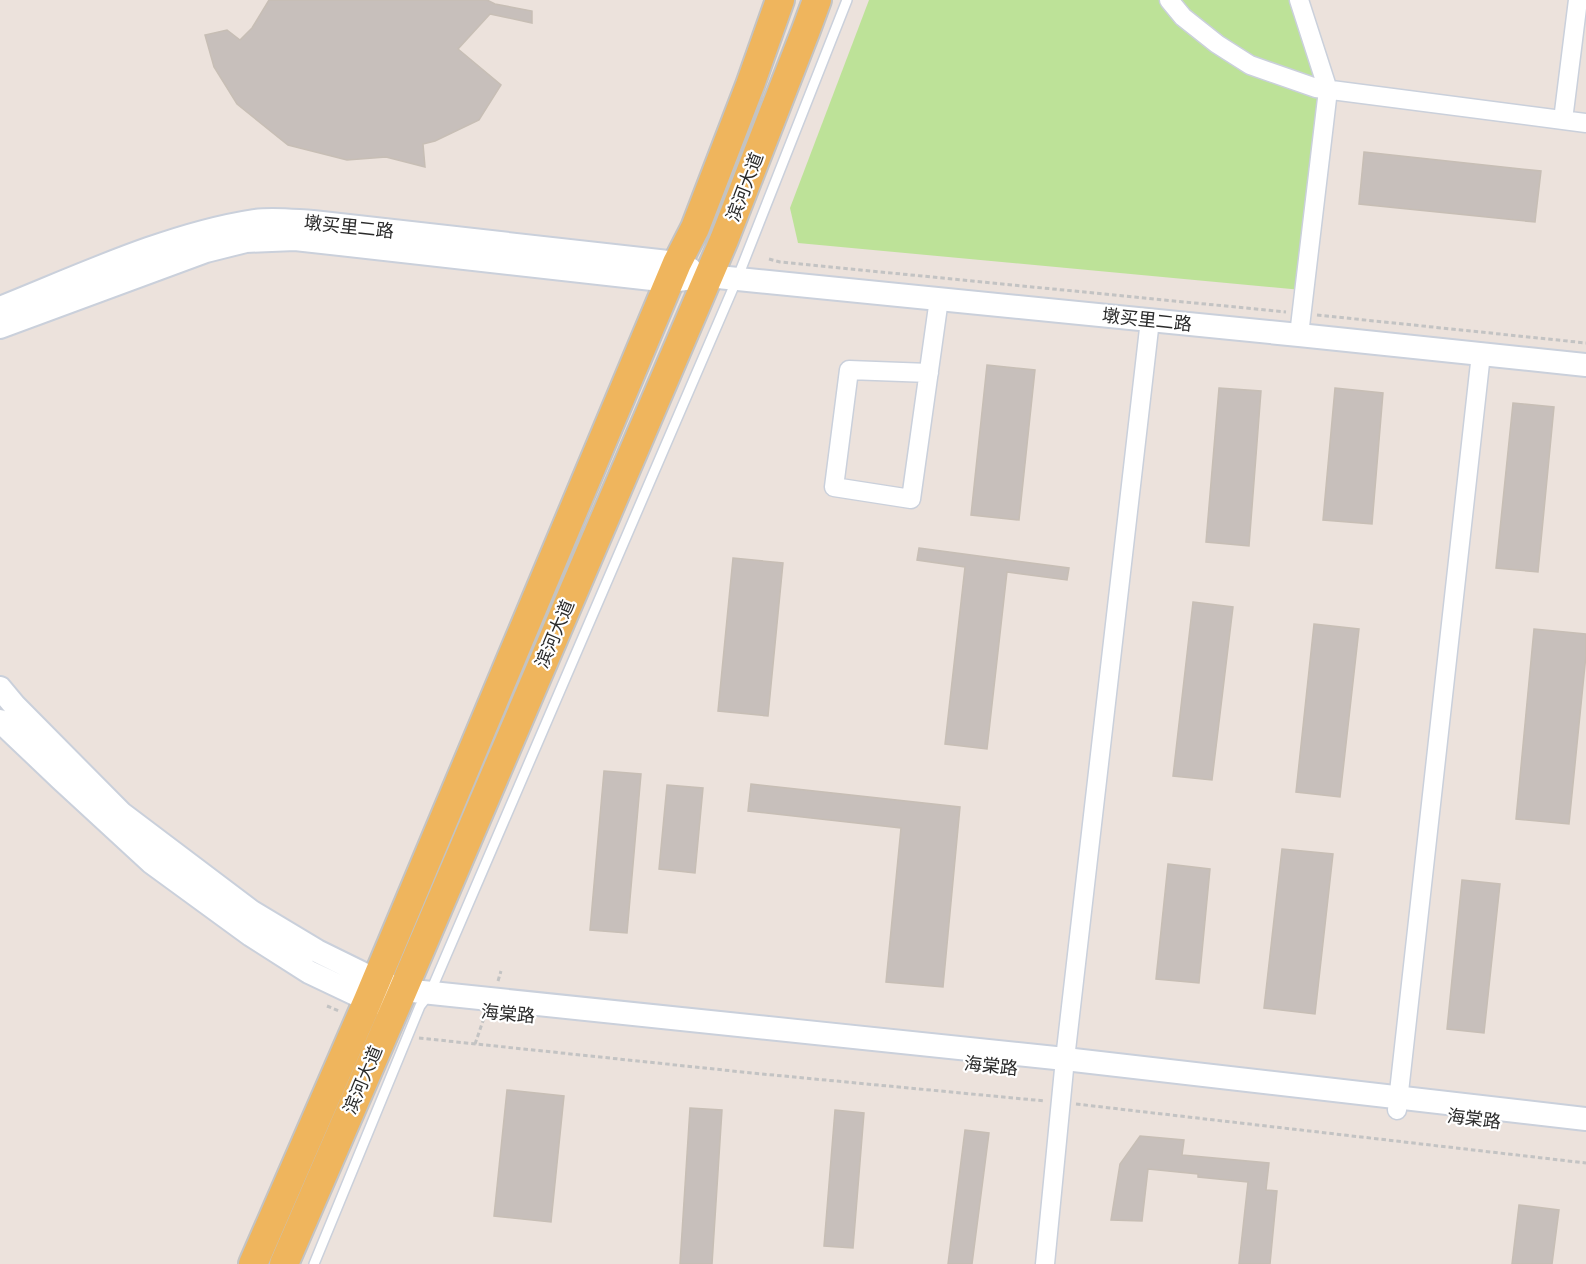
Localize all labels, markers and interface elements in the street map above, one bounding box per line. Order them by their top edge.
street label: 滨河大道 [719,148,770,225]
street label: 墩买里二路 [303,208,395,245]
street label: 墩买里二路 [1101,301,1193,338]
street label: 滨河大道 [528,595,581,672]
street label: 海棠路 [480,998,536,1029]
street label: 滨河大道 [336,1041,389,1118]
street label: 海棠路 [963,1049,1019,1082]
street label: 海棠路 [1446,1102,1503,1135]

